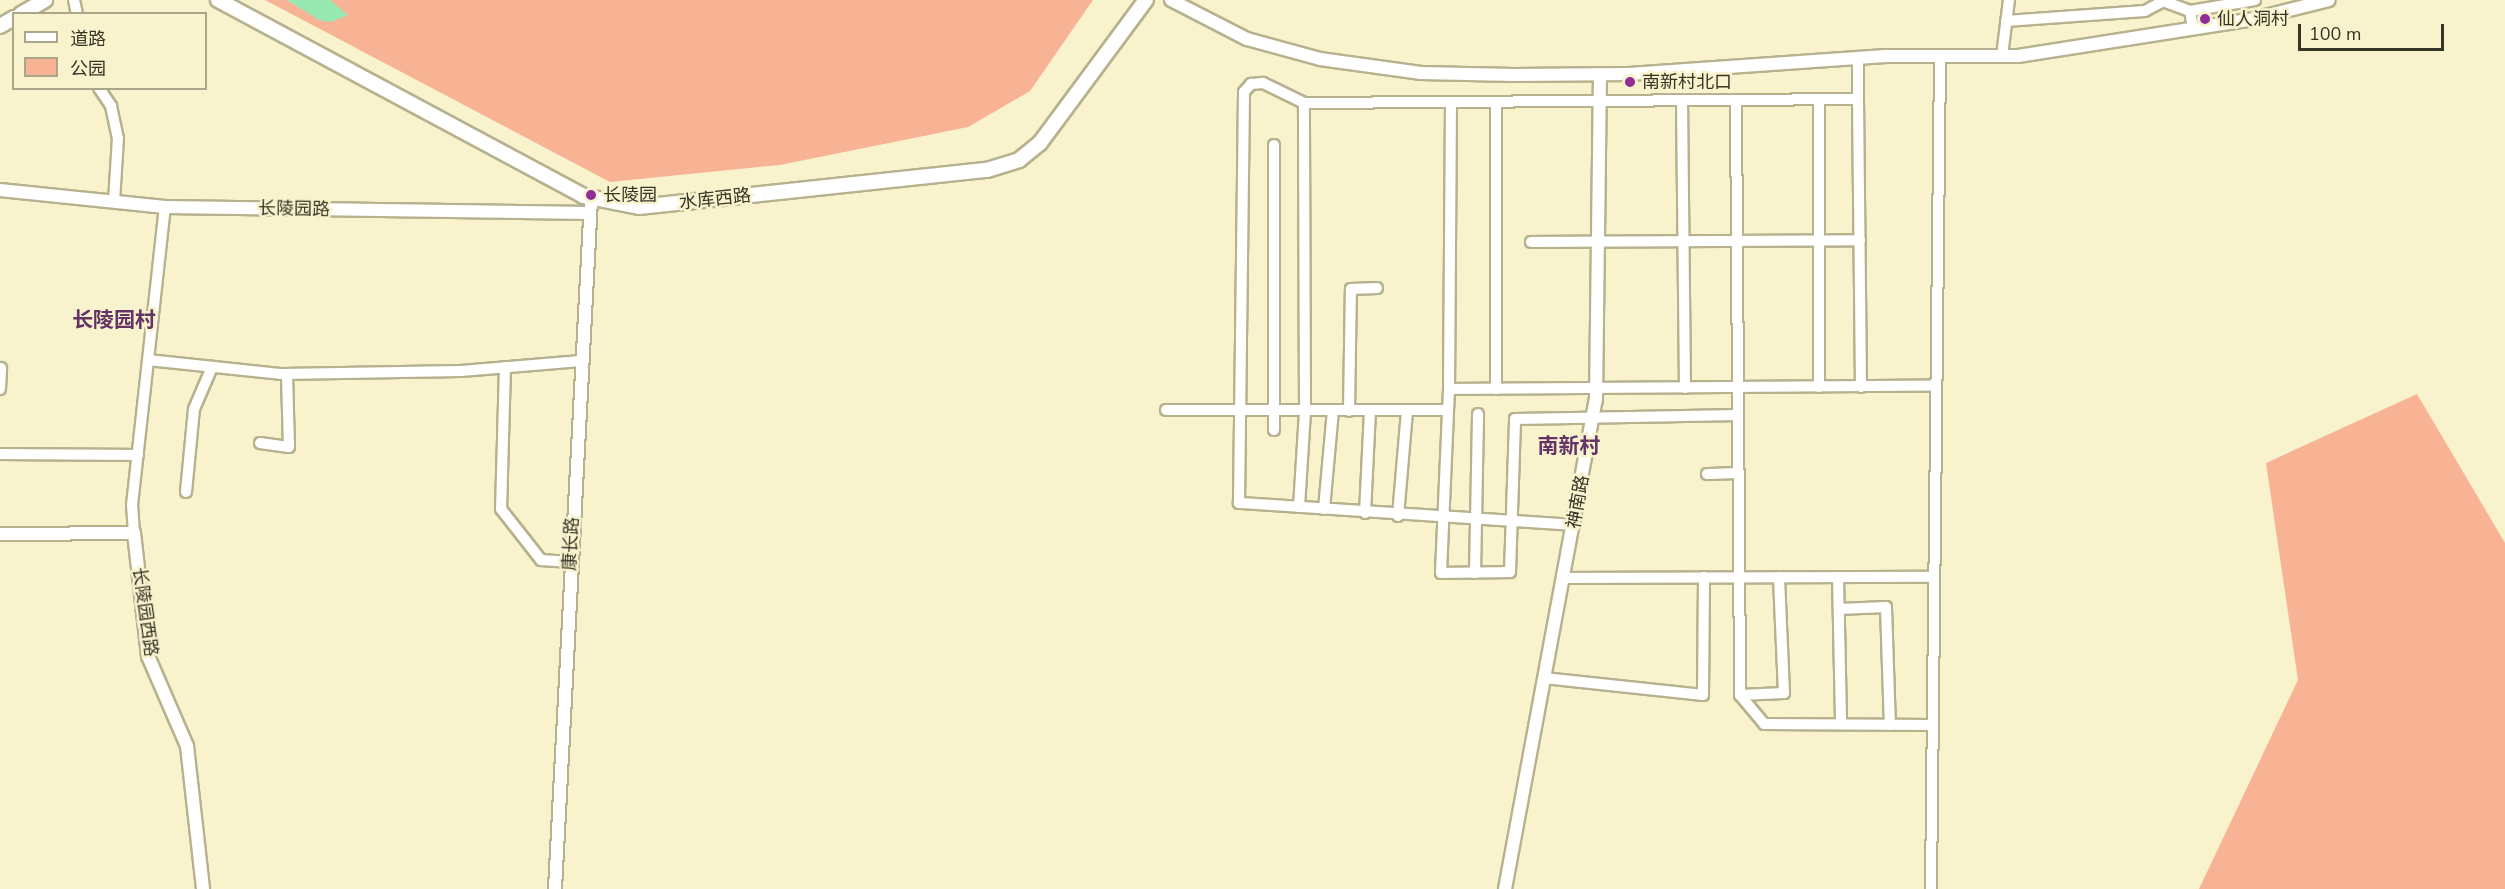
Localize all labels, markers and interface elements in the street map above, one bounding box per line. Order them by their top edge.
place label: 仙人洞村 [2217,8,2289,30]
legend [12,12,207,90]
marker: 仙人洞村 [2198,12,2212,26]
scale bar [2301,12,2446,50]
text: 100 m [2309,22,2361,46]
text: 道路 [70,27,106,51]
text: 公园 [70,57,106,81]
place label: 南新村北口 [1642,71,1732,93]
marker: 南新村北口 [1623,75,1637,89]
place label: 长陵园 [603,184,657,206]
street label: 水库西路 [678,184,752,214]
marker: 长陵园 [584,188,598,202]
street label: 长陵园路 [258,198,330,220]
district label: 长陵园村 [72,307,156,333]
district label: 南新村 [1538,433,1600,459]
street label: 神南路 [1563,474,1593,530]
street label: 康长路 [559,516,583,572]
street label: 长陵园西路 [128,566,162,658]

